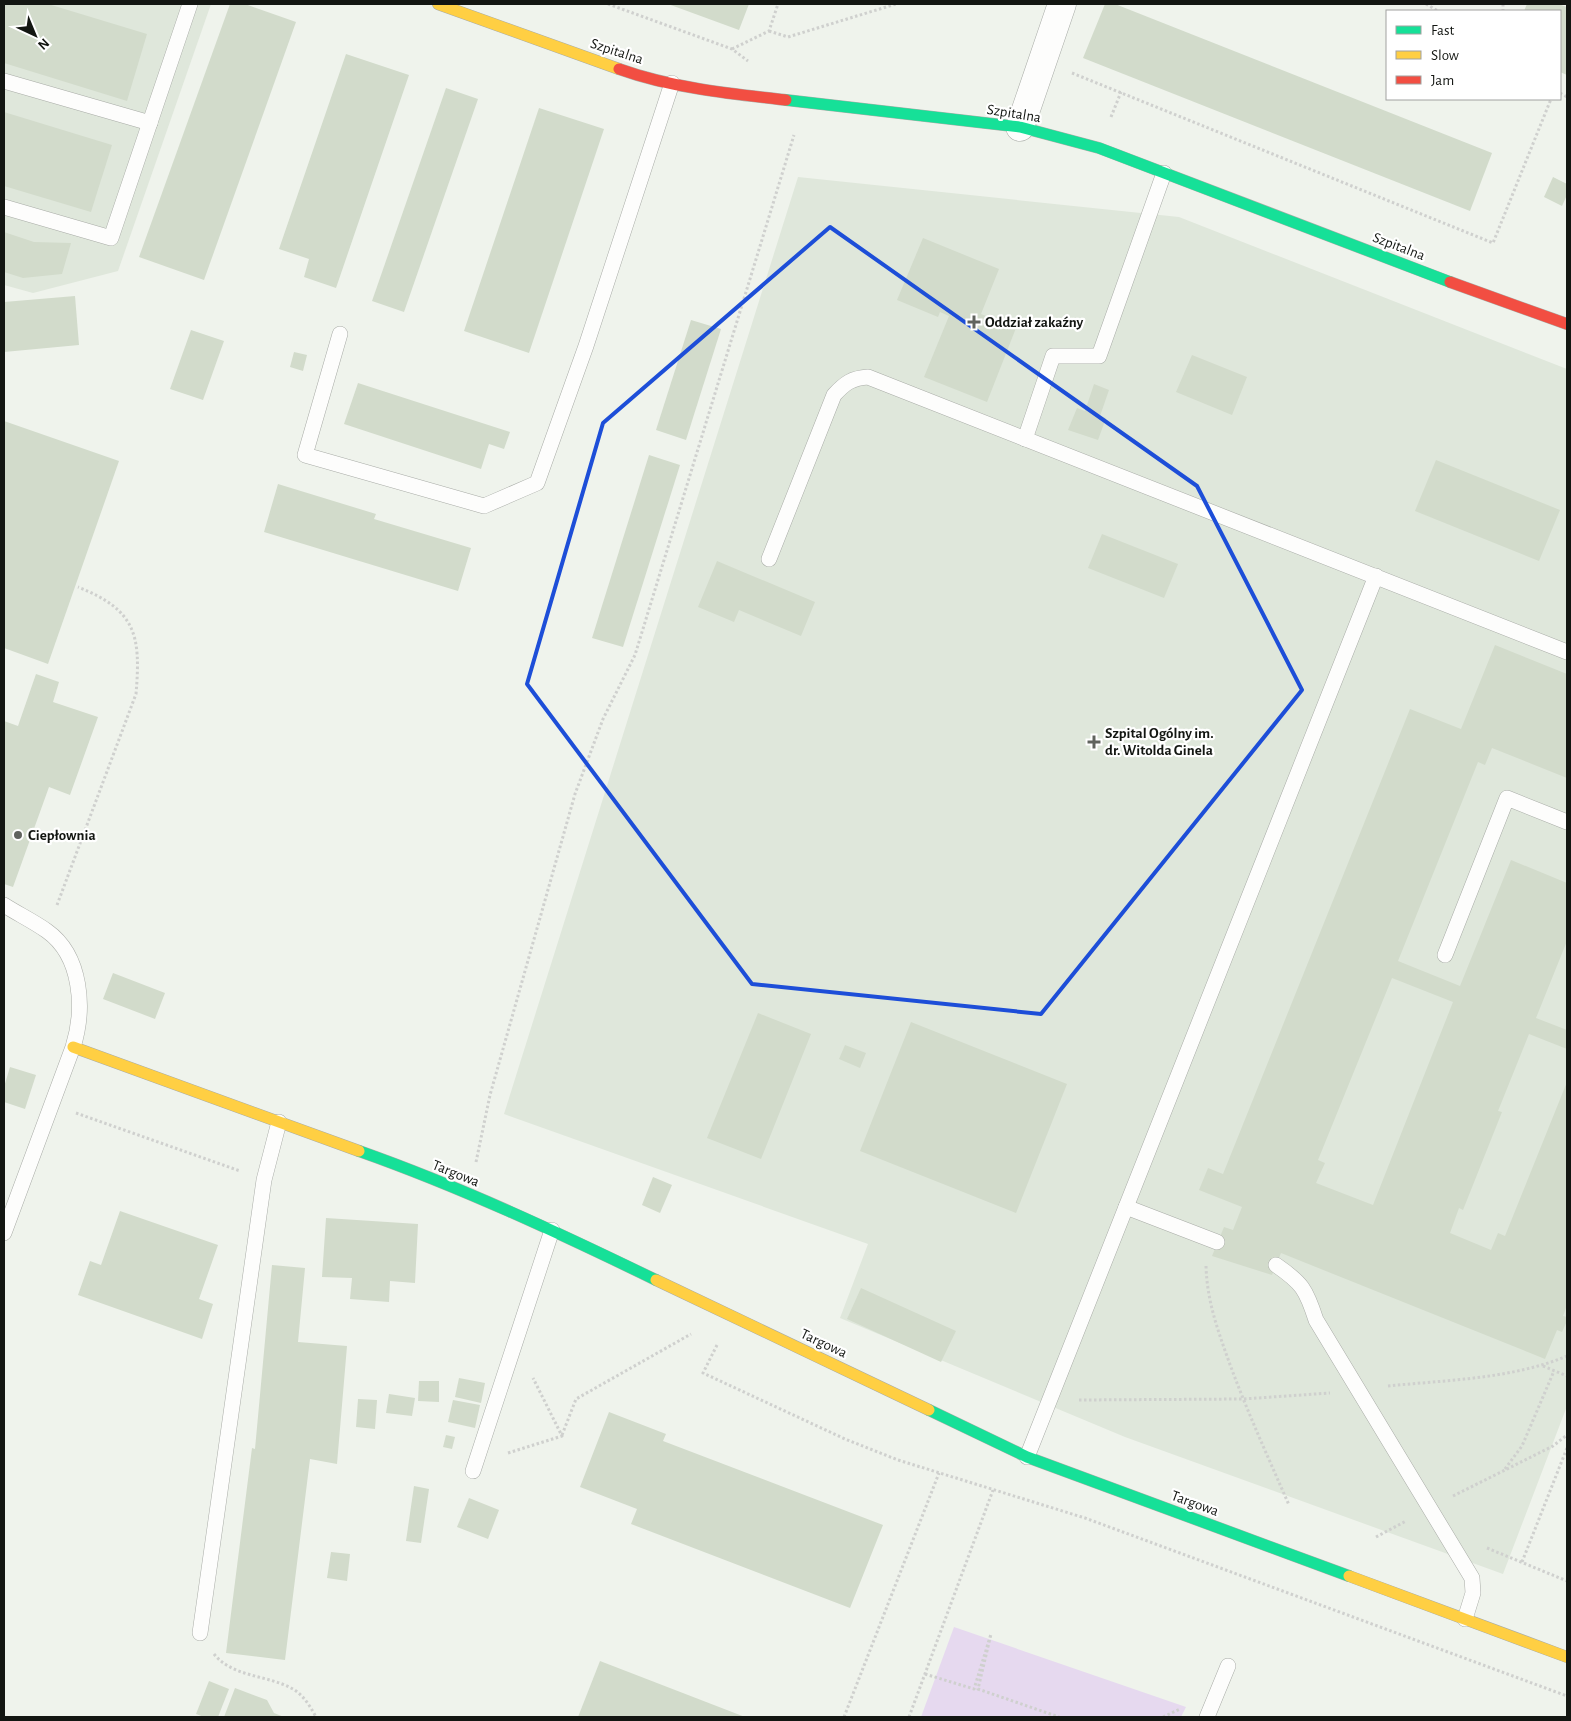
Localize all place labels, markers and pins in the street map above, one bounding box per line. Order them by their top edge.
marker: Oddział zakaźny [967,315,981,329]
place label: Oddział zakaźny [985,315,1083,330]
place label: Szpital Ogólny im. dr. Witolda Ginela [1105,726,1214,758]
marker: Szpital Ogólny im. dr. Witolda Ginela [1087,735,1101,749]
place label: Ciepłownia [28,828,96,843]
marker: Ciepłownia [12,829,24,841]

